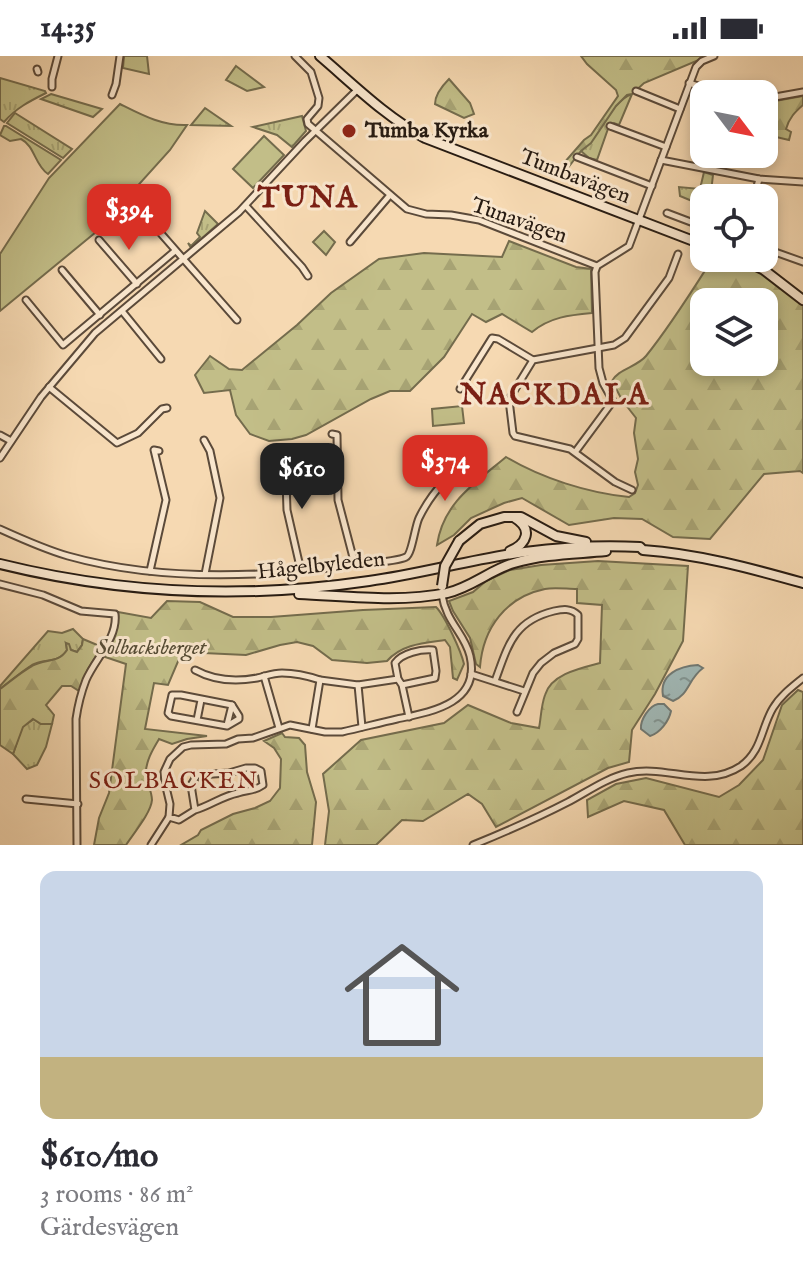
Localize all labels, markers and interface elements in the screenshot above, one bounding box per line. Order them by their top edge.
text: 14:35 [40,9,96,47]
north arrow [690,80,778,168]
map controls [690,80,778,376]
place label: Tumba Kyrka [364,117,489,145]
marker: Tumba Kyrka [340,122,358,140]
street label: Tumbavägen [516,143,635,211]
district label: TUNA [257,180,359,218]
pin: $394 [82,184,176,252]
button: locate [690,184,778,272]
street label: Tunavägen [467,192,571,251]
text: $394 [105,193,153,226]
button: layers [690,288,778,376]
district label: NACKDALA [459,377,650,415]
pin: $374 [398,435,492,503]
pin: $610 [255,443,349,511]
text: $374 [421,444,469,477]
text: $610 [278,452,326,485]
street label: Hågelbyleden [256,545,386,587]
park label: Solbacksberget [96,634,207,662]
district label: SOLBACKEN [89,766,259,797]
icon: home [330,923,474,1067]
text: $610/mo [40,1135,158,1178]
text: 3 rooms · 86 m² [40,1178,193,1211]
text: Gärdesvägen [40,1211,179,1244]

